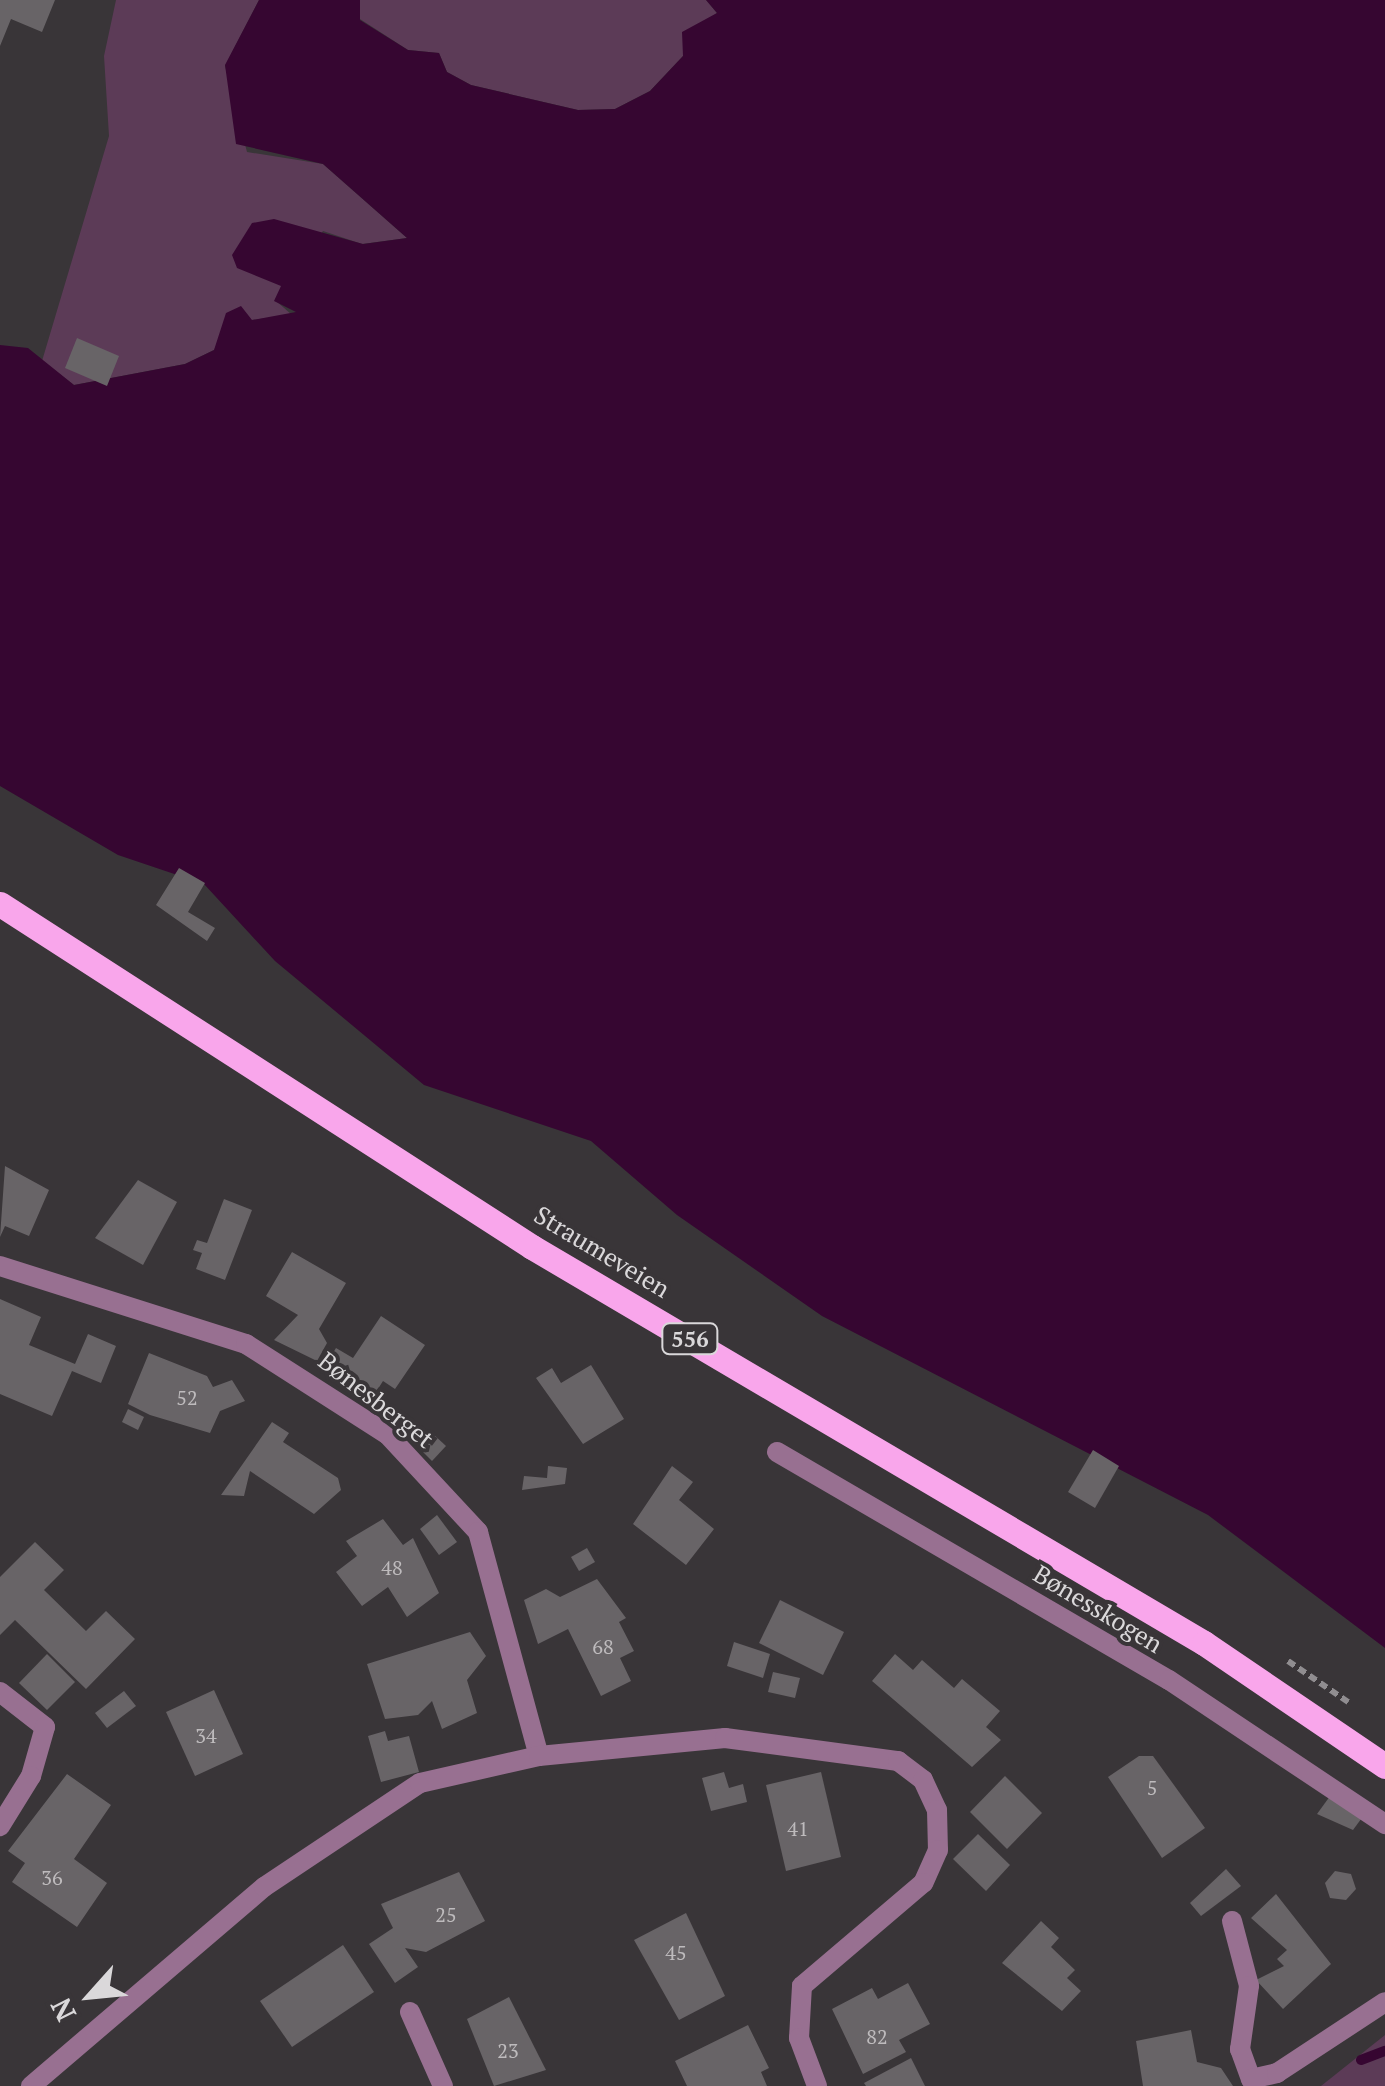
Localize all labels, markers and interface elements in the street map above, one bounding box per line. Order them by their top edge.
street label: Straumeveien [529,1200,675,1304]
road number: 556 [660,1322,720,1356]
street label: Bønesberget [312,1346,440,1454]
house number: 52 [176,1385,198,1409]
house number: 48 [381,1555,403,1579]
street label: Bønesskogen [1028,1559,1168,1659]
house number: 68 [592,1634,614,1658]
house number: 34 [195,1723,217,1747]
house number: 5 [1147,1775,1157,1799]
house number: 41 [787,1816,809,1840]
house number: 36 [41,1865,63,1889]
house number: 25 [435,1902,457,1926]
house number: 45 [665,1940,687,1964]
north arrow [40,1946,140,2046]
text: N [42,1992,84,2028]
house number: 82 [866,2024,888,2048]
house number: 23 [497,2038,519,2062]

